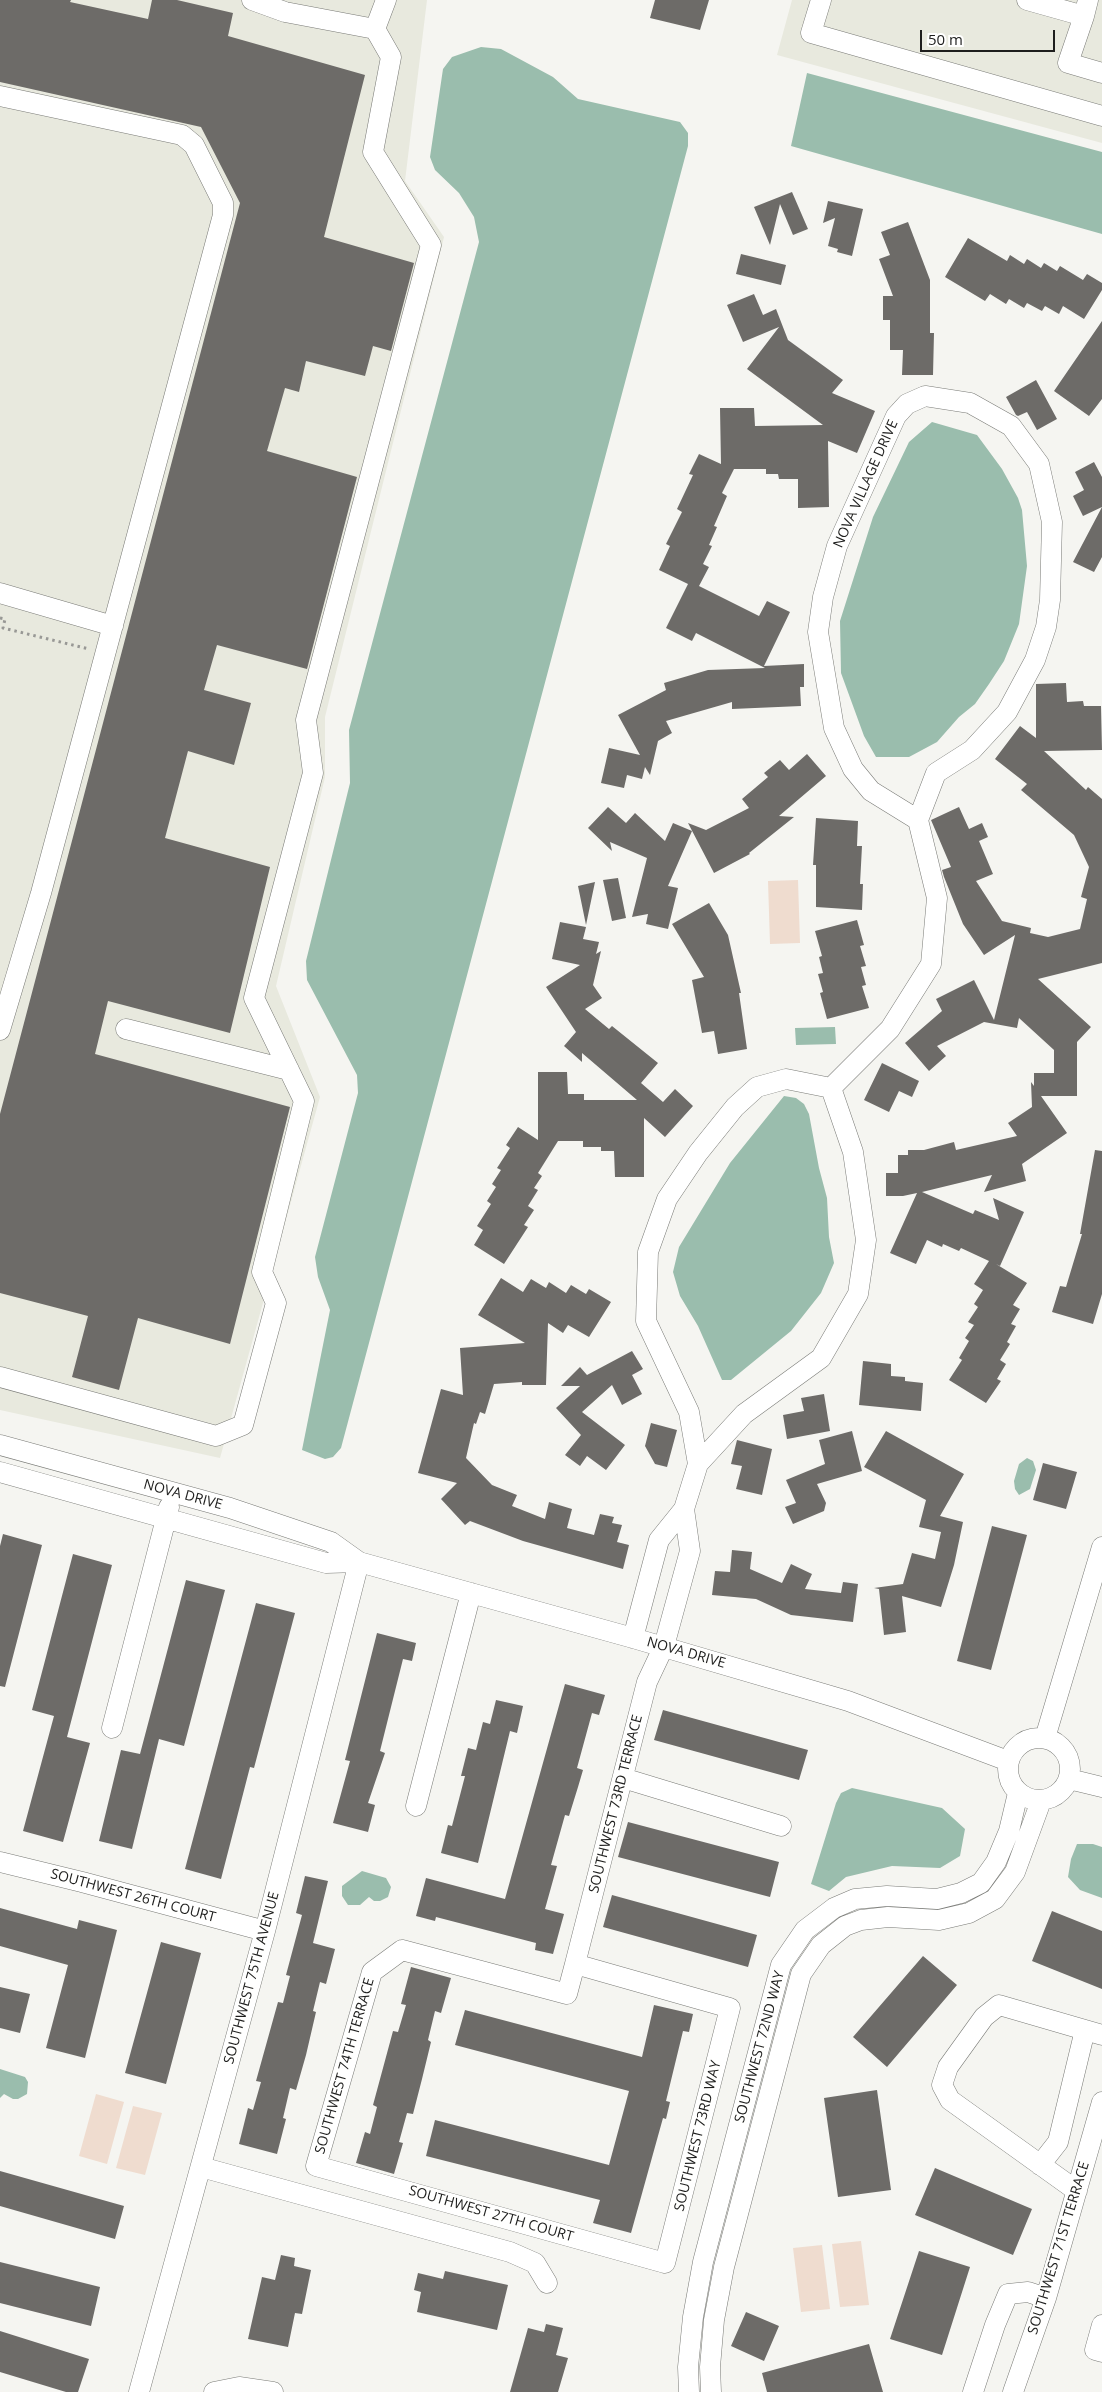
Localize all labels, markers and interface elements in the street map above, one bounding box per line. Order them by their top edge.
scale bar [922,20,1057,52]
text: 50 m [928,29,963,49]
street label: NOVA VILLAGE DRIVE [830,417,902,551]
street label: NOVA DRIVE [142,1476,224,1514]
street label: NOVA DRIVE [645,1634,727,1672]
street label: SOUTHWEST 73RD TERRACE [586,1713,646,1895]
street label: SOUTHWEST 26TH COURT [48,1866,218,1926]
street label: SOUTHWEST 75TH AVENUE [221,1890,283,2066]
street label: SOUTHWEST 72ND WAY [732,1969,788,2125]
street label: SOUTHWEST 74TH TERRACE [312,1976,378,2156]
street label: SOUTHWEST 73RD WAY [671,2059,725,2213]
street label: SOUTHWEST 71ST TERRACE [1025,2160,1093,2336]
street label: SOUTHWEST 27TH COURT [407,2182,575,2246]

